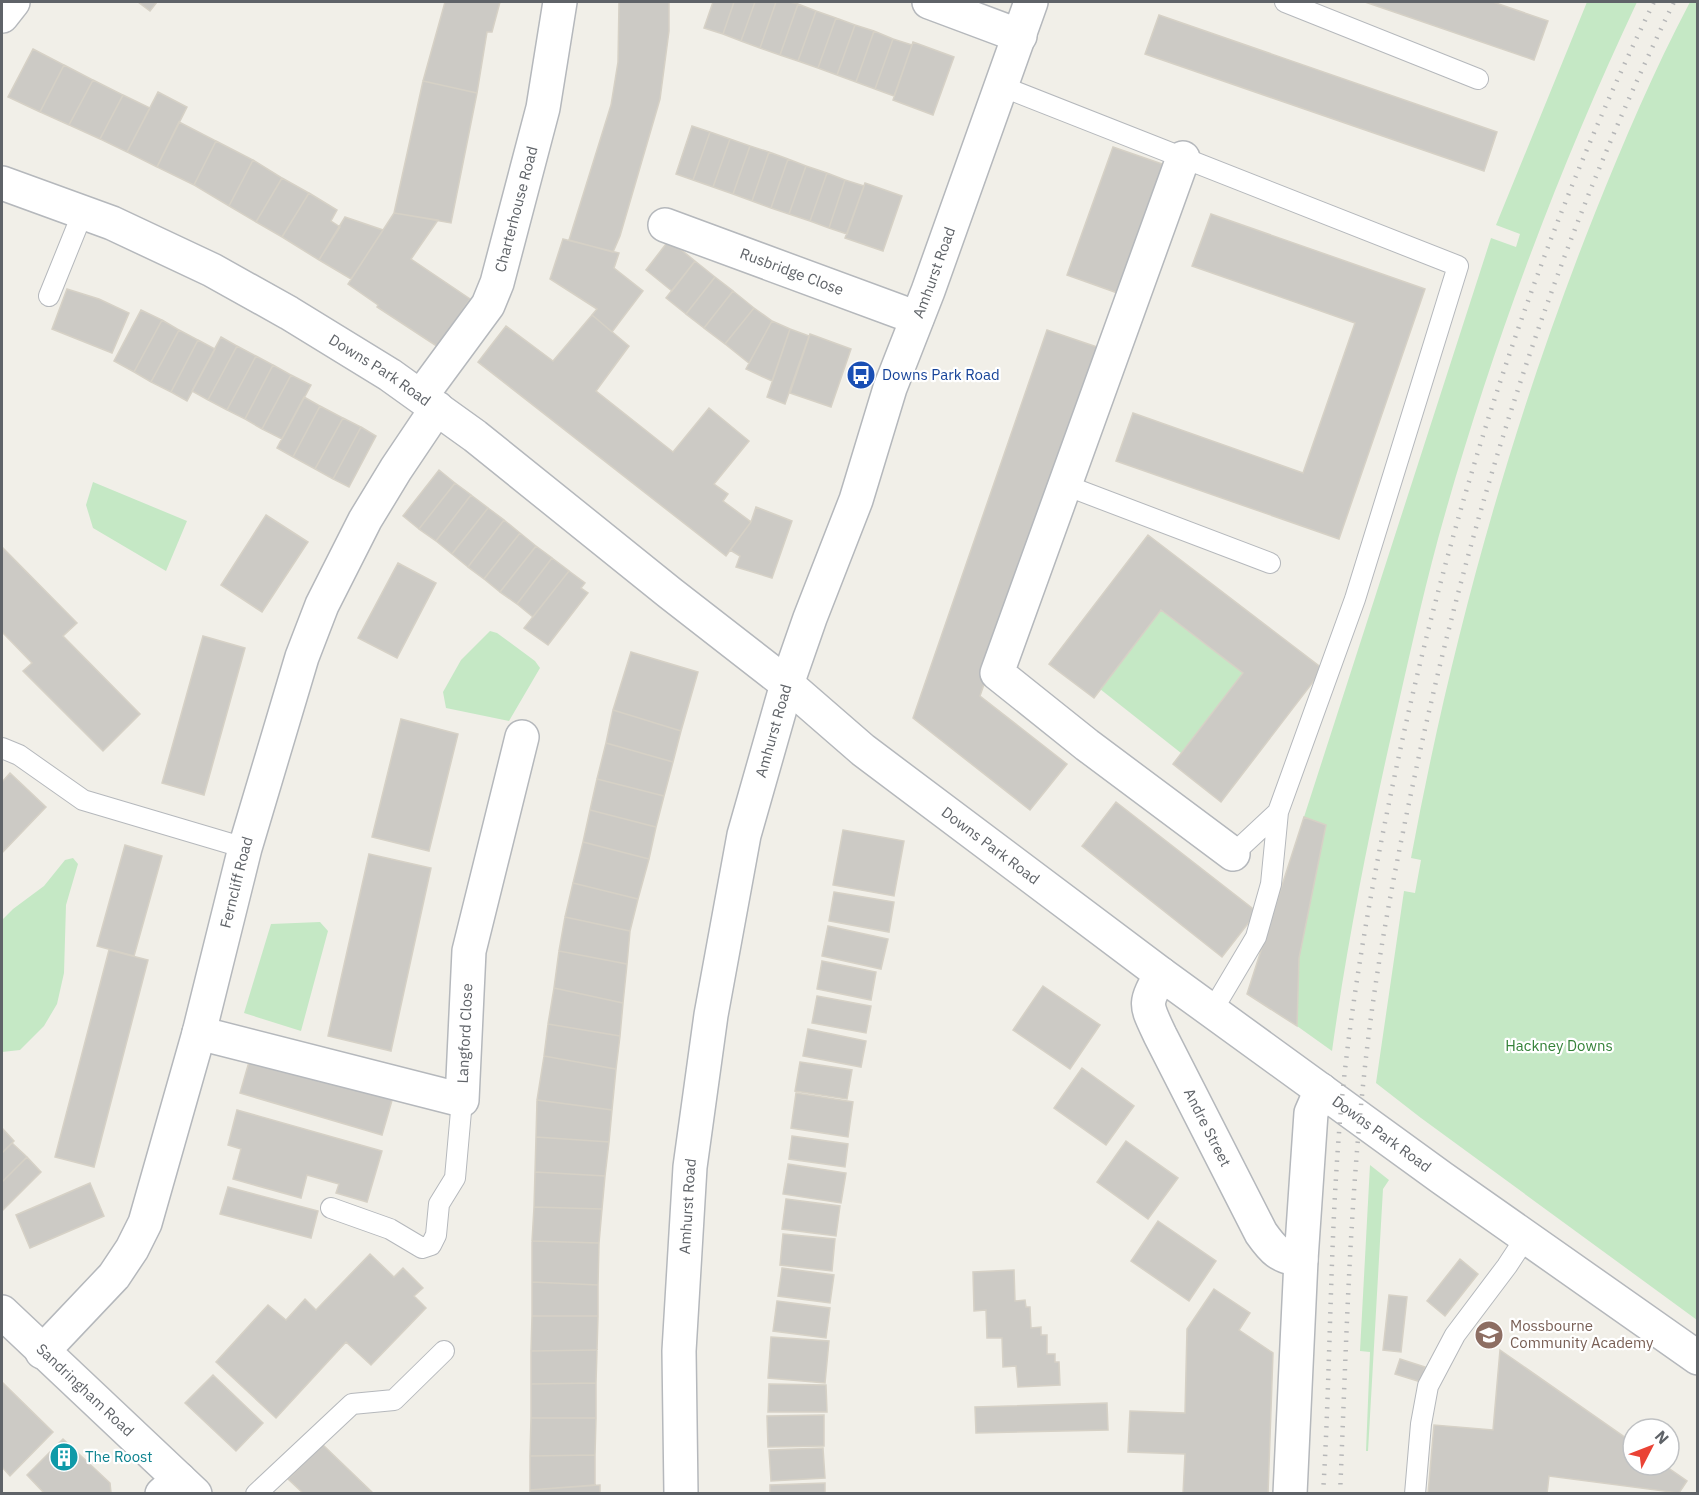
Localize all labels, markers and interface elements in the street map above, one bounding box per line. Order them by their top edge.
street label: Charterhouse Road [490,144,542,274]
street label: Amhurst Road [908,224,959,321]
street label: Rusbridge Close [737,243,846,299]
street label: Downs Park Road [326,330,435,410]
bus stop icon: Downs Park Road [845,359,877,391]
place label: Downs Park Road [882,365,1000,384]
street label: Amhurst Road [751,682,795,779]
street label: Downs Park Road [938,802,1043,888]
street label: Ferncliff Road [215,834,257,930]
street label: Langford Close [453,983,476,1084]
park label: Hackney Downs [1505,1036,1613,1055]
street label: Andre Street [1180,1085,1236,1170]
street label: Downs Park Road [1329,1091,1435,1176]
street label: Amhurst Road [675,1157,700,1255]
place label: Mossbourne Community Academy [1510,1316,1654,1352]
school or university icon: Mossbourne Community Academy [1473,1319,1505,1351]
street label: Sandringham Road [32,1339,138,1440]
north arrow [1621,1417,1681,1477]
text: N [1651,1426,1673,1448]
building icon: The Roost [48,1441,80,1473]
place label: The Roost [85,1447,153,1466]

